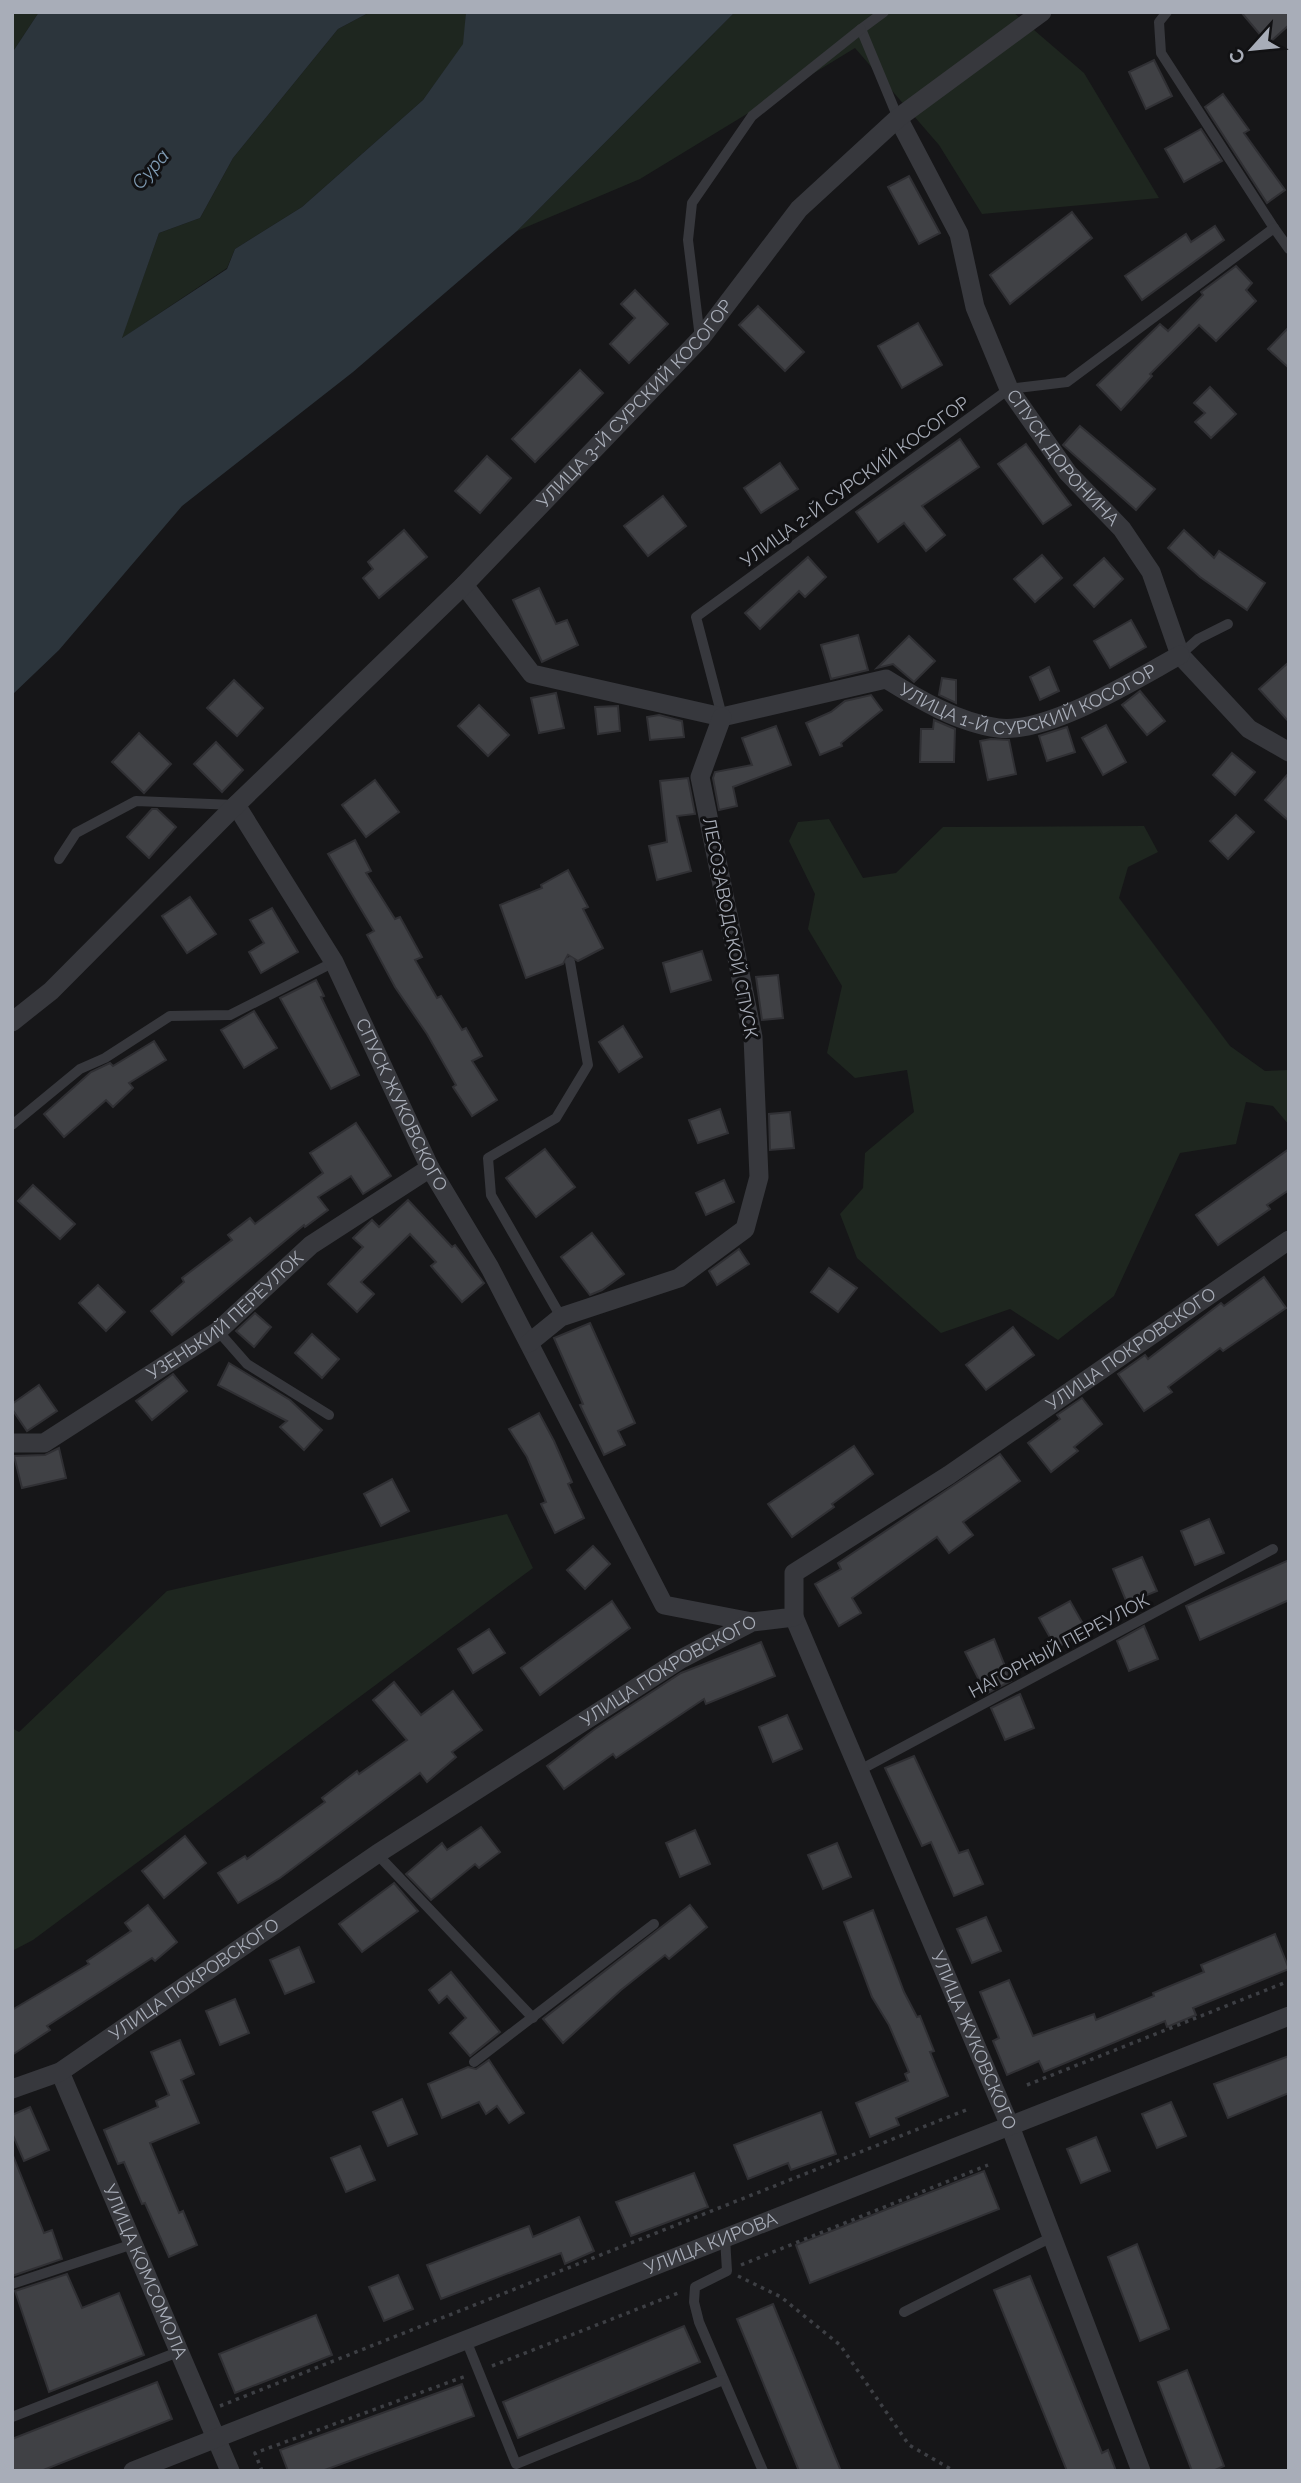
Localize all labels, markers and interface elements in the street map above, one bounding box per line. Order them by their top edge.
north arrow [1217,14,1287,84]
text: С [1224,46,1250,68]
water label: Сура [127,145,173,193]
street label: УЛИЦА 3-Й СУРСКИЙ КОСОГОР [532,295,736,512]
street label: СПУСК ДОРОНИНА [1003,385,1124,530]
street label: УЛИЦА 2-Й СУРСКИЙ КОСОГОР [737,392,973,571]
street label: УЛИЦА 1-Й СУРСКИЙ КОСОГОР [889,654,1165,694]
text: УЛИЦА 1-Й СУРСКИЙ КОСОГОР [896,660,1160,739]
street label: ЛЕСОЗАВОДСКОЙ СПУСК [699,815,762,1040]
street label: СПУСК ЖУКОВСКОГО [352,1015,452,1195]
street label: УЗЕНЬКИЙ ПЕРЕУЛОК [143,1247,307,1384]
street label: УЛИЦА ПОКРОВСКОГО [1042,1283,1220,1415]
street label: НАГОРНЫЙ ПЕРЕУЛОК [965,1589,1153,1702]
street label: УЛИЦА ПОКРОВСКОГО [576,1611,760,1731]
street label: УЛИЦА ПОКРОВСКОГО [105,1914,283,2045]
street label: УЛИЦА ЖУКОВСКОГО [927,1948,1021,2133]
street label: УЛИЦА КОМСОМОЛА [99,2181,192,2362]
street label: УЛИЦА КИРОВА [641,2207,780,2279]

